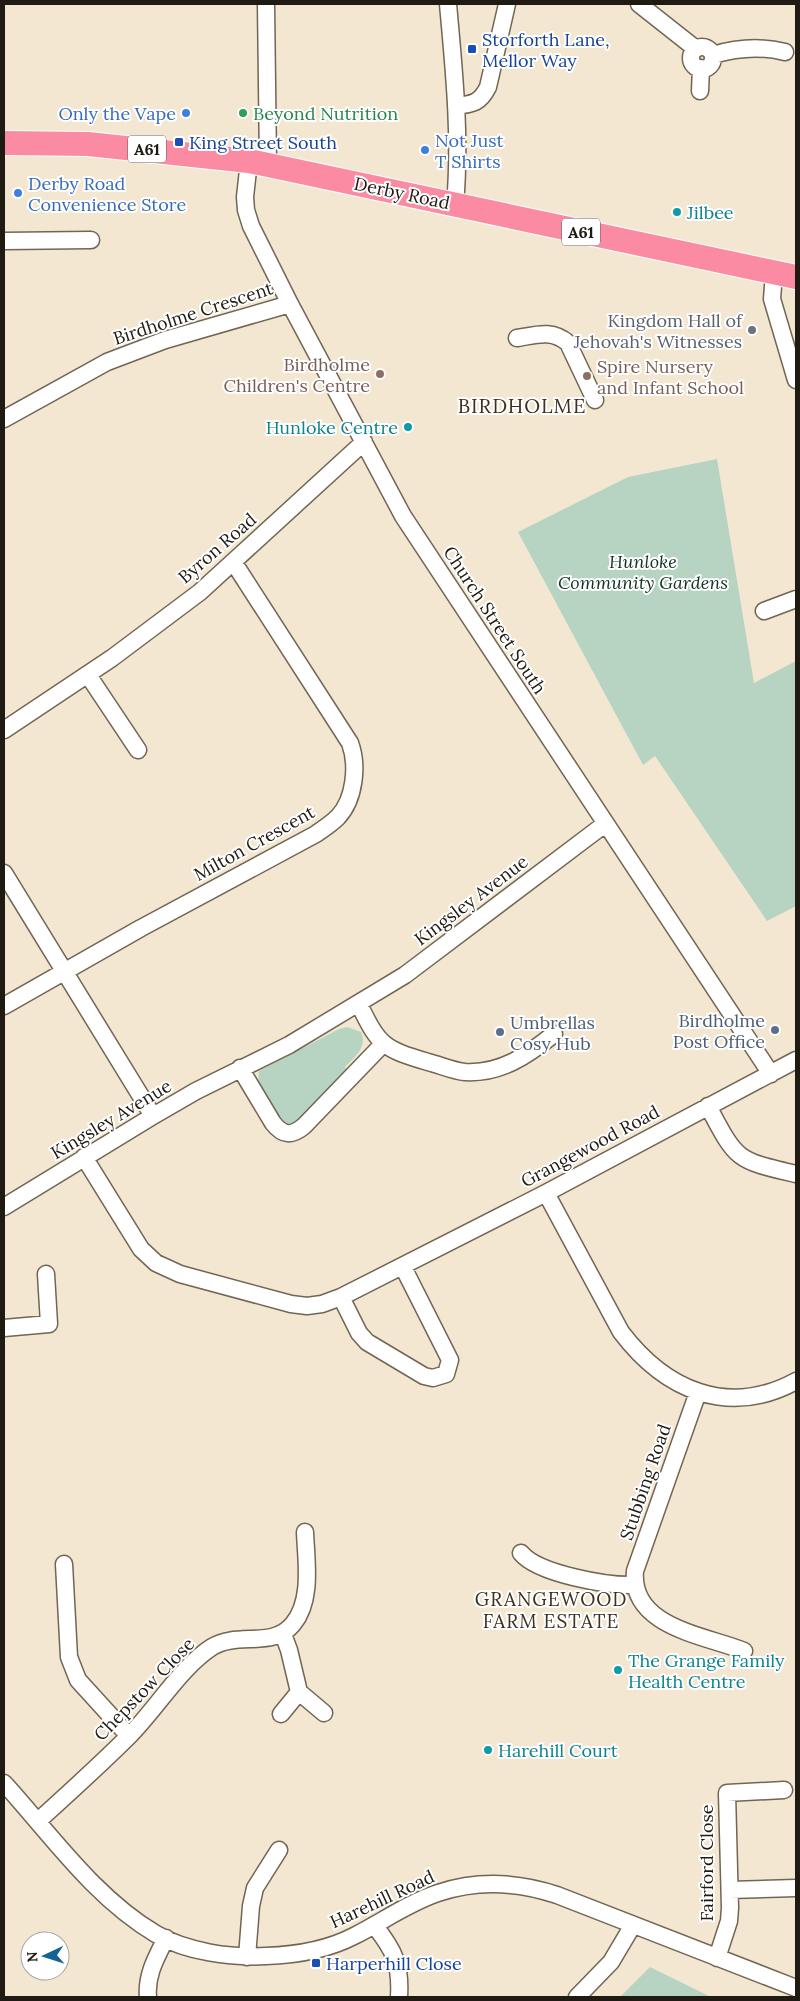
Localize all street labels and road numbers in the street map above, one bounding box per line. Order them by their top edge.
road number: A61 [128,136,166,162]
street label: Derby Road [352,172,452,214]
road number: A61 [562,218,600,246]
street label: Birdholme Crescent [110,276,276,350]
street label: Byron Road [173,508,261,588]
street label: Church Street South [439,542,552,699]
street label: Milton Crescent [189,800,319,886]
street label: Kingsley Avenue [410,850,533,950]
street label: Kingsley Avenue [47,1074,176,1164]
street label: Grangewood Road [517,1100,663,1192]
street label: Stubbing Road [614,1421,676,1543]
street label: Chepstow Close [89,1632,199,1745]
street label: Fairford Close [695,1804,718,1922]
street label: Harehill Road [326,1865,438,1933]

